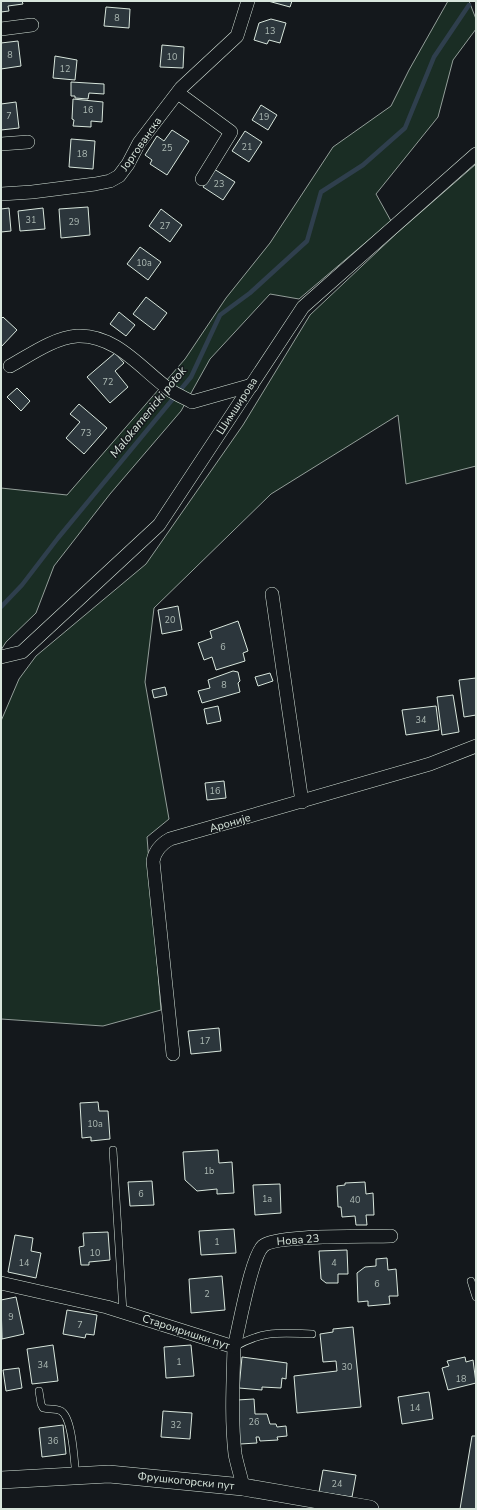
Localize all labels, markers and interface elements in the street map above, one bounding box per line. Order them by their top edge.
house number: 8 [114,12,120,24]
house number: 13 [265,25,275,37]
house number: 8 [7,49,13,61]
house number: 10 [167,51,177,63]
house number: 12 [60,63,70,75]
house number: 16 [83,104,93,116]
house number: 7 [6,110,12,122]
house number: 19 [259,111,269,123]
street label: Јоргованска [116,114,165,175]
house number: 21 [242,141,252,153]
house number: 25 [162,142,172,154]
house number: 18 [77,148,87,160]
house number: 23 [214,178,224,190]
house number: 31 [26,214,36,226]
house number: 29 [69,216,79,228]
house number: 27 [160,220,170,232]
house number: 10a [136,257,152,269]
water label: Malokamenicki potok [106,362,190,461]
street label: Шимширова [213,375,261,437]
house number: 72 [103,376,113,388]
house number: 73 [81,427,91,439]
house number: 20 [165,614,175,626]
house number: 6 [220,641,226,653]
house number: 8 [221,679,227,691]
house number: 34 [416,714,427,726]
house number: 16 [210,785,220,797]
street label: Ароније [208,810,252,836]
house number: 17 [200,1035,210,1047]
house number: 10a [87,1118,103,1130]
house number: 1b [204,1165,214,1177]
house number: 6 [138,1188,144,1200]
house number: 1a [262,1193,272,1205]
house number: 40 [350,1194,360,1206]
street label: Нова 23 [276,1231,320,1249]
house number: 1 [214,1236,220,1248]
house number: 10 [90,1247,100,1259]
house number: 14 [19,1257,30,1269]
house number: 4 [331,1257,337,1269]
house number: 6 [374,1278,380,1290]
house number: 2 [204,1288,210,1300]
house number: 9 [8,1311,14,1323]
street label: Староиришки пут [140,1311,232,1353]
house number: 7 [77,1319,83,1331]
house number: 1 [176,1356,182,1368]
house number: 34 [38,1359,49,1371]
house number: 30 [342,1361,352,1373]
house number: 18 [456,1373,466,1385]
house number: 14 [410,1402,421,1414]
house number: 26 [249,1416,259,1428]
house number: 32 [171,1419,181,1431]
house number: 36 [48,1435,58,1447]
street label: Фрушкогорски пут [137,1468,235,1494]
house number: 24 [332,1478,343,1490]

